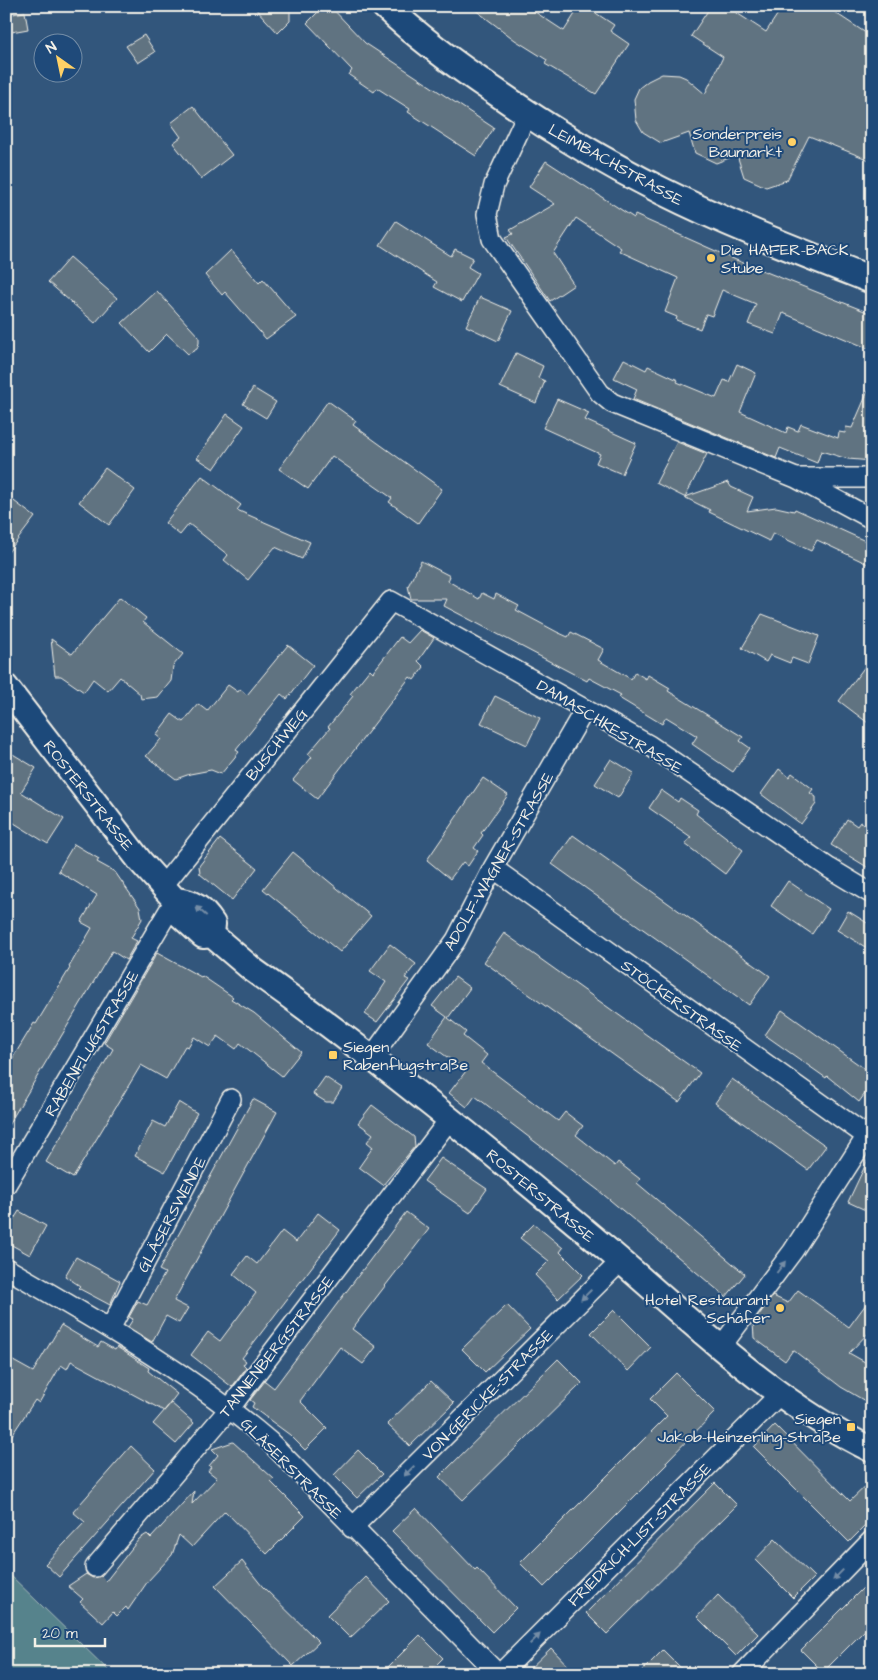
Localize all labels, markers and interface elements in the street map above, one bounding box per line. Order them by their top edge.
north arrow [32,32,82,82]
text: N [42,37,61,59]
street label: LEIMBACHSTRASSE [544,119,687,211]
place label: Sonderpreis Baumarkt [692,123,783,163]
marker: Sonderpreis Baumarkt [786,136,798,148]
place label: Die HAFER-BACK Stube [721,239,849,279]
marker: Die HAFER-BACK Stube [705,252,717,264]
street label: DAMASCHKESTRASSE [532,675,687,779]
street label: BUSCHWEG [241,704,313,785]
street label: ROSTERSTRASSE [38,736,139,856]
street label: ADOLF-WAGNER-STRASSE [439,768,559,955]
one-way arrow [195,905,208,916]
street label: STÖCKERSTRASSE [616,954,747,1058]
street label: RABENFLUGSTRASSE [40,966,144,1121]
place label: Siegen Rabenflugstraße [343,1036,468,1077]
marker: Siegen Rabenflugstraße [327,1049,339,1061]
street label: ROSTERSTRASSE [482,1144,600,1248]
street label: GLÄSERSWENDE [132,1152,212,1276]
one-way arrow [776,1260,786,1274]
street label: TANNENBERGSTRASSE [214,1270,340,1422]
one-way arrow [580,1289,592,1301]
place label: Hotel Restaurant Schäfer [645,1289,771,1329]
marker: Hotel Restaurant Schäfer [774,1302,786,1314]
street label: VON-GERICKE-STRASSE [417,1324,559,1465]
place label: Siegen Jakob-Heinzerling-Straße [658,1408,841,1449]
street label: GLÄSERSTRASSE [236,1413,347,1525]
marker: Siegen Jakob-Heinzerling-Straße [845,1421,857,1433]
street label: FRIEDRICH-LIST-STRASSE [563,1458,717,1612]
one-way arrow [403,1465,415,1477]
one-way arrow [832,1569,844,1581]
scale bar [35,1615,105,1647]
text: 20 m [42,1623,78,1644]
one-way arrow [528,1633,540,1645]

